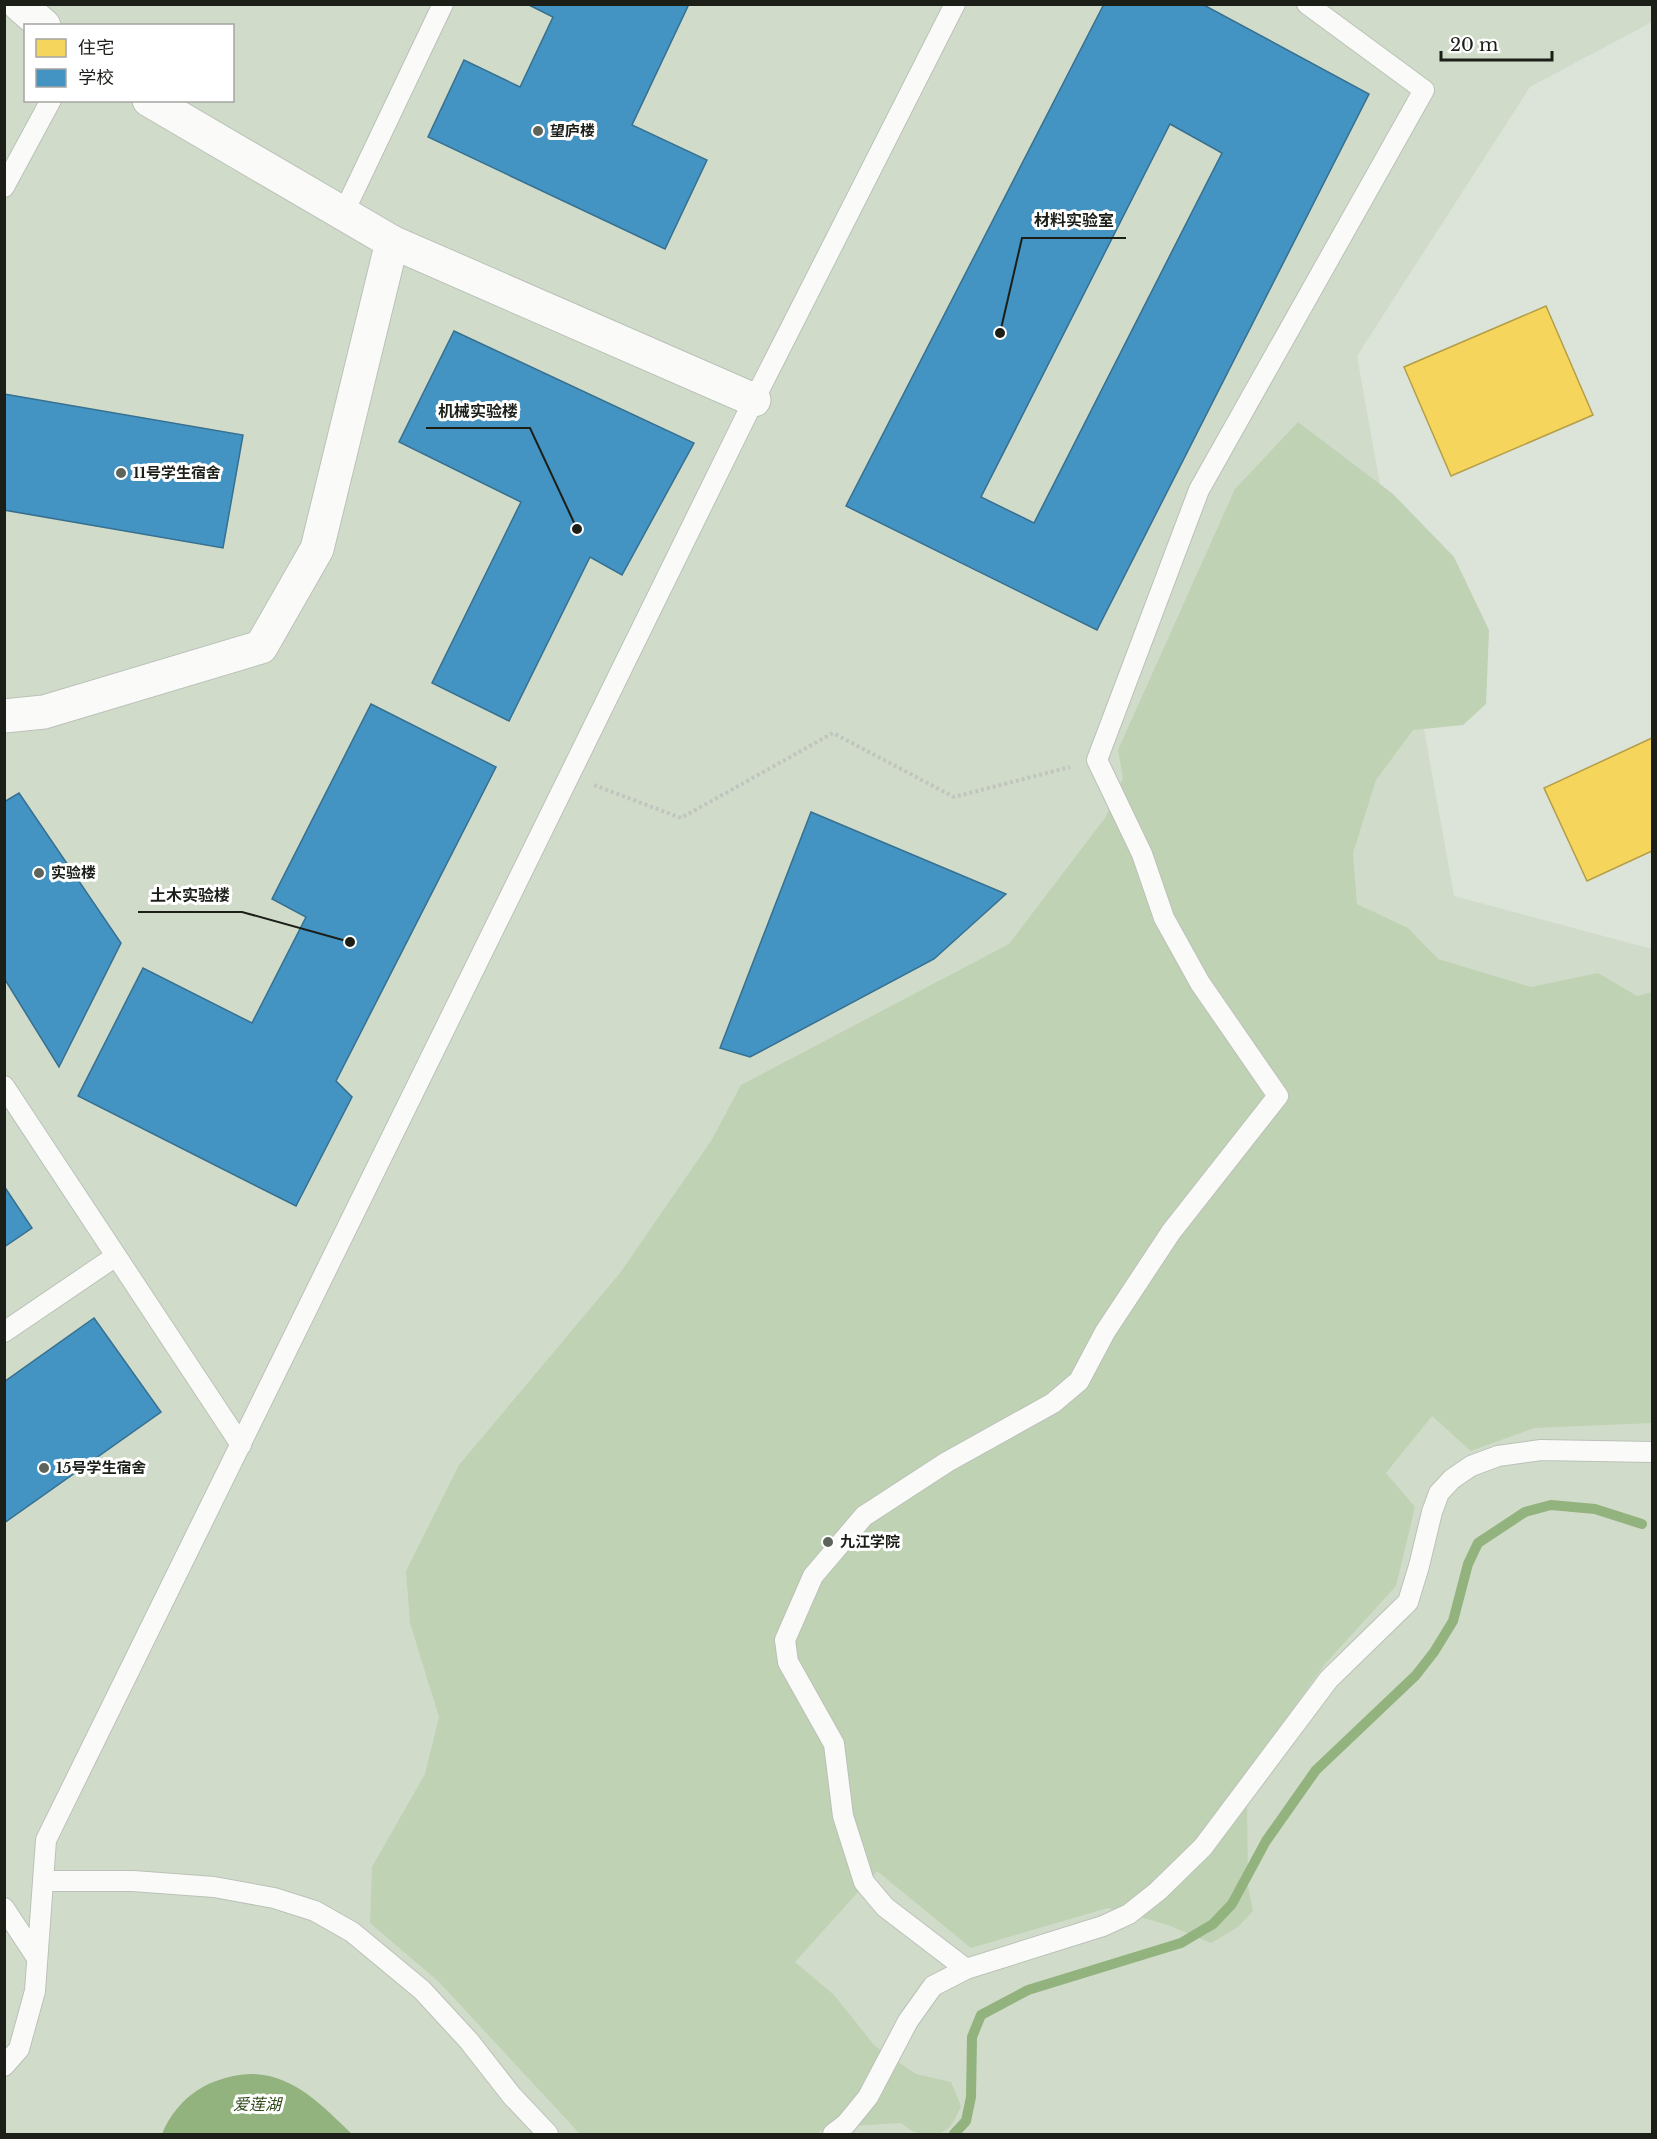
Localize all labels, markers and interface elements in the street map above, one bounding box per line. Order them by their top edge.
legend [24,24,234,102]
scale bar [1441,24,1552,62]
text: 20 m [1450,34,1498,56]
text: 住宅 [78,37,114,59]
text: 学校 [78,67,114,89]
place label: 望庐楼 [550,121,595,140]
marker: 望庐楼 [531,124,545,138]
callout: 材料实验室 [1022,204,1126,238]
text: 材料实验室 [1034,210,1114,230]
callout: 机械实验楼 [426,394,530,428]
text: 机械实验楼 [438,401,518,421]
place label: 11号学生宿舍 [133,463,221,482]
marker: 11号学生宿舍 [114,466,128,480]
place label: 实验楼 [51,863,96,882]
marker: 实验楼 [32,866,46,880]
callout: 土木实验楼 [138,878,242,912]
text: 土木实验楼 [150,885,230,905]
place label: 15号学生宿舍 [56,1458,146,1477]
marker: 15号学生宿舍 [37,1461,51,1475]
place label: 九江学院 [840,1532,900,1551]
marker: 九江学院 [821,1535,835,1549]
water label: 爱莲湖 [233,2094,284,2114]

